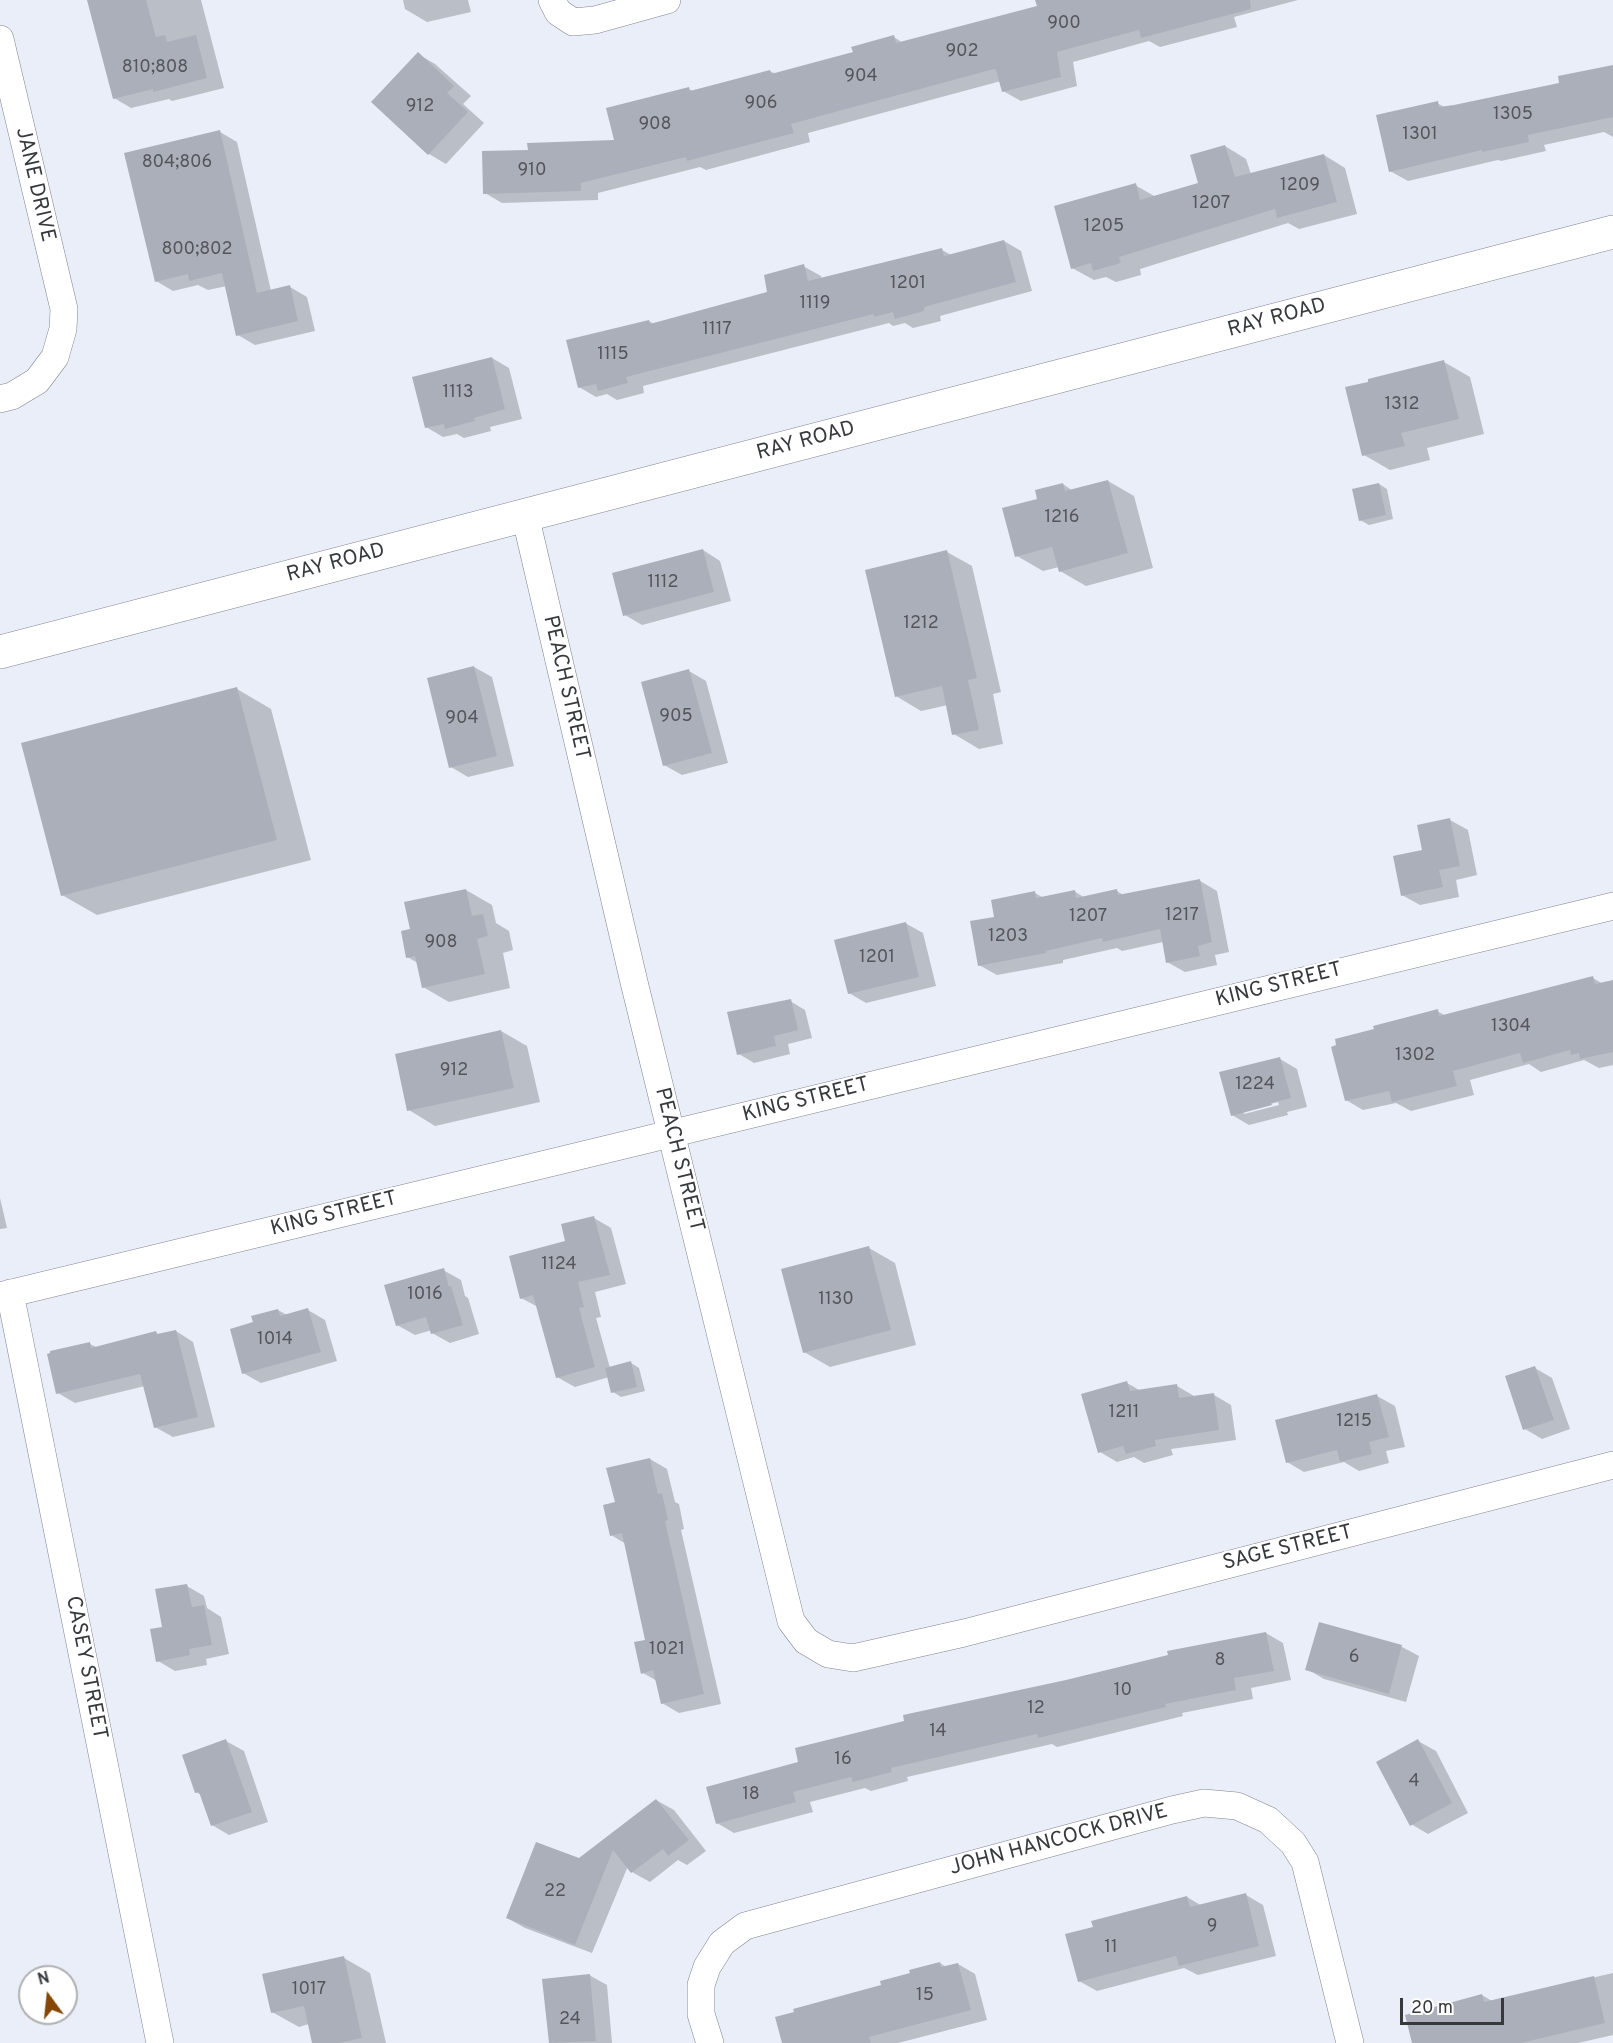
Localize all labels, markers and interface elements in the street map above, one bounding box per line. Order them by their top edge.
house number: 900 [1047,13,1081,35]
house number: 902 [945,41,979,63]
house number: 810;808 [122,57,188,79]
house number: 904 [844,66,878,88]
house number: 906 [745,93,777,115]
house number: 912 [406,96,434,118]
house number: 1305 [1493,104,1533,126]
house number: 908 [638,114,672,136]
house number: 1301 [1402,124,1438,146]
street label: JANE DRIVE [9,125,59,245]
house number: 804;806 [142,152,212,174]
house number: 910 [517,160,547,182]
house number: 1209 [1280,175,1320,197]
house number: 1207 [1192,193,1230,215]
house number: 1205 [1084,216,1124,238]
house number: 800;802 [161,239,233,261]
house number: 1201 [890,273,926,295]
house number: 1119 [800,293,830,315]
street label: RAY ROAD [1225,294,1329,344]
house number: 1117 [702,319,732,341]
house number: 1115 [597,344,629,366]
house number: 1113 [443,382,473,404]
house number: 1312 [1384,394,1420,416]
street label: RAY ROAD [754,417,858,467]
house number: 1216 [1044,507,1080,529]
street label: RAY ROAD [284,539,388,589]
house number: 1112 [647,572,679,594]
street label: PEACH STREET [536,613,594,763]
house number: 1212 [903,613,939,635]
house number: 905 [659,706,693,728]
house number: 904 [445,708,479,730]
house number: 1217 [1165,905,1199,927]
house number: 1207 [1069,906,1107,928]
house number: 1203 [988,926,1028,948]
house number: 908 [424,932,458,954]
house number: 1201 [859,947,895,969]
street label: KING STREET [1213,958,1345,1014]
house number: 1304 [1491,1016,1531,1038]
house number: 1302 [1395,1045,1435,1067]
house number: 912 [440,1060,468,1082]
street label: KING STREET [740,1073,872,1129]
house number: 1224 [1235,1074,1275,1096]
street label: PEACH STREET [648,1085,708,1235]
street label: KING STREET [268,1187,400,1243]
house number: 1124 [541,1254,577,1276]
house number: 1016 [407,1284,443,1306]
house number: 1130 [818,1289,854,1311]
house number: 1014 [257,1329,293,1351]
house number: 1211 [1108,1402,1140,1424]
house number: 1215 [1336,1411,1372,1433]
street label: SAGE STREET [1221,1521,1355,1577]
street label: CASEY STREET [59,1594,111,1742]
house number: 1021 [649,1639,685,1661]
house number: 6 [1349,1647,1359,1669]
house number: 8 [1215,1650,1225,1672]
house number: 10 [1114,1680,1132,1702]
house number: 12 [1027,1698,1045,1720]
house number: 14 [929,1721,947,1743]
house number: 16 [834,1749,852,1771]
house number: 4 [1408,1771,1420,1793]
house number: 18 [742,1784,760,1806]
street label: JOHN HANCOCK DRIVE [947,1800,1171,1882]
house number: 22 [544,1881,566,1903]
house number: 9 [1207,1916,1217,1938]
house number: 11 [1104,1937,1118,1959]
north arrow [18,1965,78,2025]
text: N [36,1968,52,1991]
house number: 1017 [292,1979,326,2001]
house number: 15 [916,1985,934,2007]
scale bar [1403,1986,1506,2024]
text: 20 m [1411,1997,1453,2020]
house number: 24 [559,2009,581,2031]

